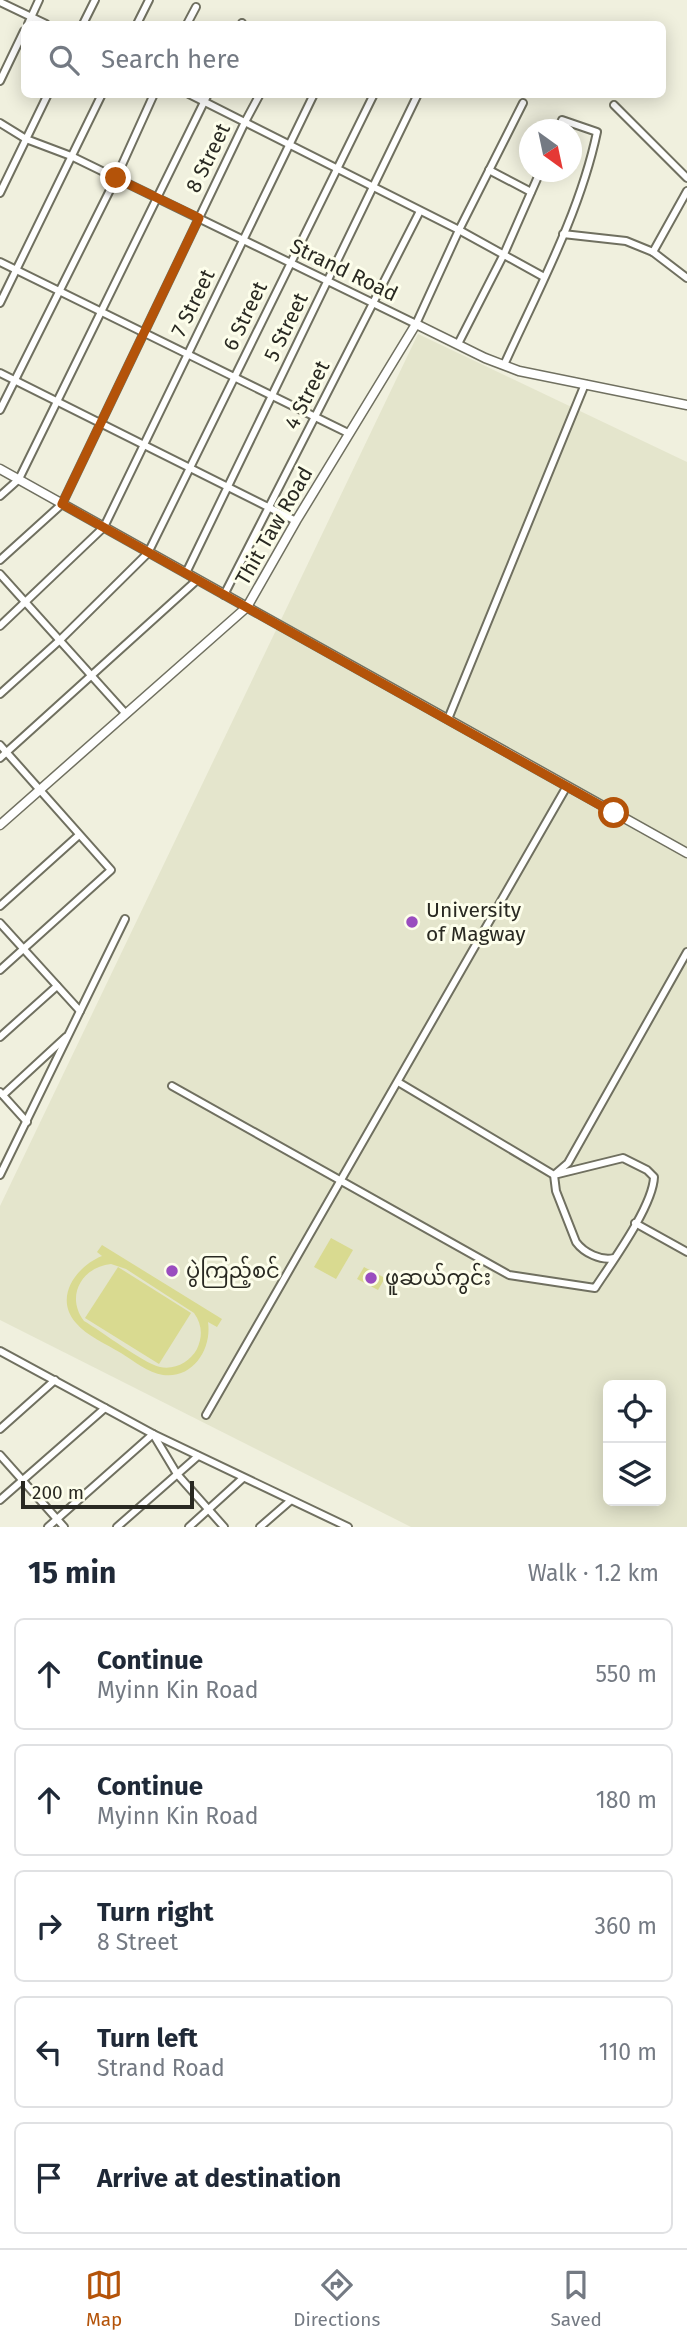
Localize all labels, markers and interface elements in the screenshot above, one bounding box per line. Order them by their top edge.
search box [21,21,666,98]
icon: search [45,41,83,79]
text: Search here [101,44,240,75]
street label: 8 Street [180,119,236,197]
north arrow [519,119,582,182]
route end [100,162,131,193]
street label: Strand Road [286,233,402,307]
street label: 7 Street [166,265,221,341]
street label: 6 Street [217,277,273,355]
street label: 5 Street [258,288,314,366]
street label: 4 Street [279,356,336,434]
street label: Thit Taw Road [230,462,318,590]
route start [598,797,629,828]
place label: University of Magway [426,897,526,947]
marker: University of Magway [404,914,420,930]
place label: ပွဲကြည့်စင် [186,1255,280,1288]
place label: ဖူဆယ်ကွင်း [385,1262,491,1295]
marker: ပွဲကြည့်စင် [164,1263,180,1279]
marker: ဖူဆယ်ကွင်း [363,1270,379,1286]
map controls [603,1380,666,1506]
button: locate [603,1380,666,1443]
button: layers [603,1443,666,1506]
scale bar [21,1478,194,1510]
text: 200 m [32,1481,84,1504]
text: 15 min [28,1555,116,1591]
text: Walk · 1.2 km [528,1559,659,1587]
text: Continue [97,1645,203,1676]
icon: ahead [30,1655,68,1693]
text: 550 m [595,1660,657,1688]
text: Myinn Kin Road [97,1676,258,1704]
text: Continue [97,1771,203,1802]
icon: ahead [30,1781,68,1819]
text: 180 m [596,1786,657,1814]
text: Myinn Kin Road [97,1802,258,1830]
text: Turn right [97,1897,214,1928]
icon: right [30,1907,68,1945]
text: 360 m [595,1912,657,1940]
text: 8 Street [97,1928,178,1956]
text: Turn left [97,2023,198,2054]
icon: left [30,2033,68,2071]
text: 110 m [599,2038,657,2066]
text: Strand Road [97,2054,225,2082]
icon: arrive [30,2159,68,2197]
text: Arrive at destination [97,2163,341,2194]
tab: Map [85,2266,123,2331]
tab: Directions [293,2266,380,2331]
tab: Saved [551,2266,602,2331]

